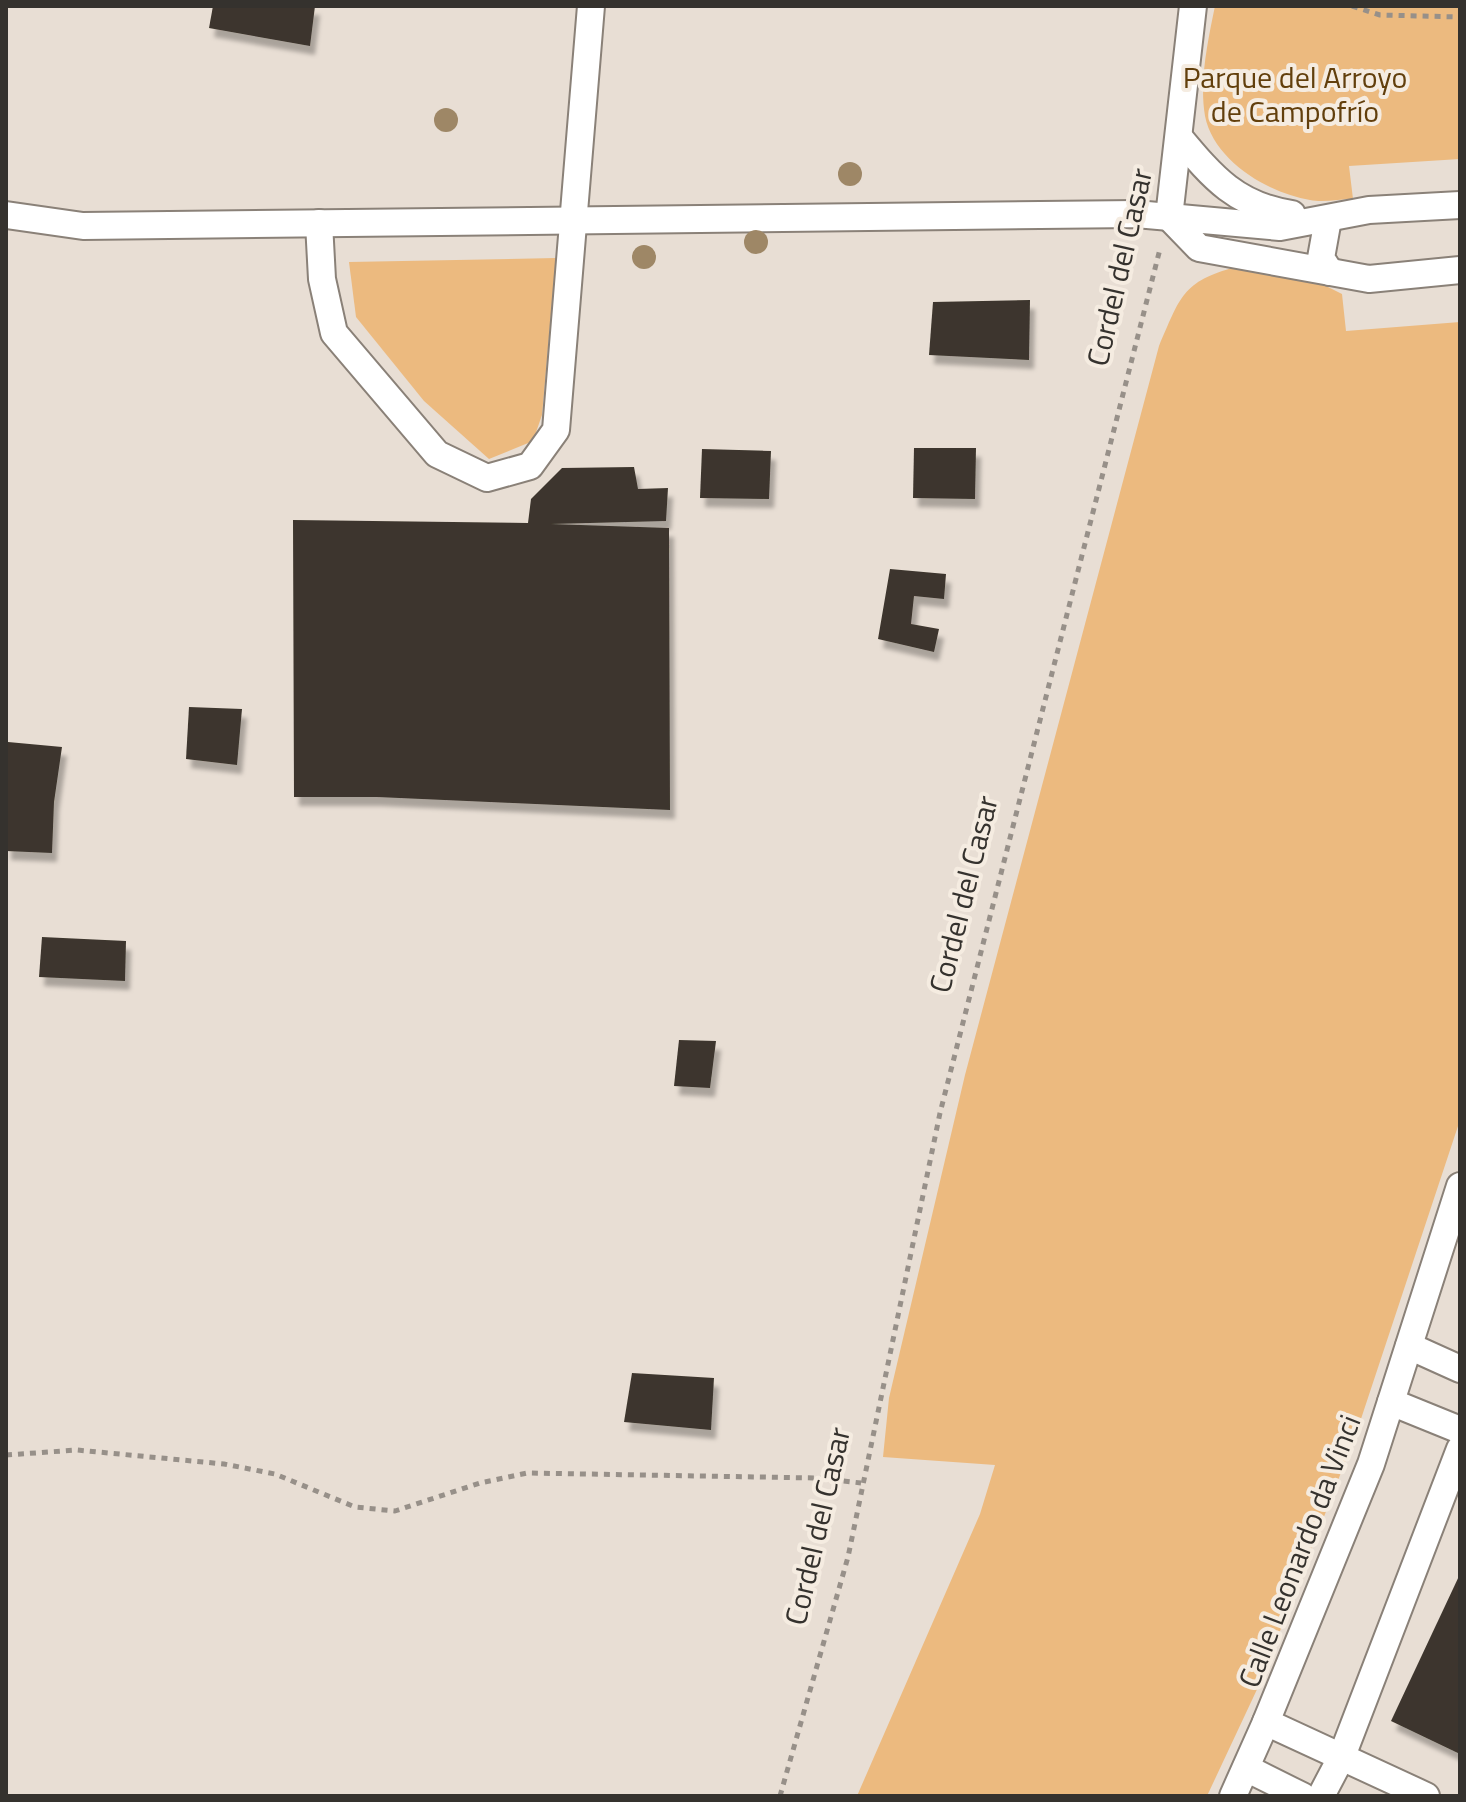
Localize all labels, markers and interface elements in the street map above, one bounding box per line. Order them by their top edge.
park label: Parque del Arroyo de Campofrío [1183,54,1407,134]
street label: Cordel del Casar [1074,164,1164,370]
street label: Cordel del Casar [916,791,1010,997]
street label: Calle Leonardo da Vinci [1226,1408,1372,1694]
street label: Cordel del Casar [772,1423,862,1629]

